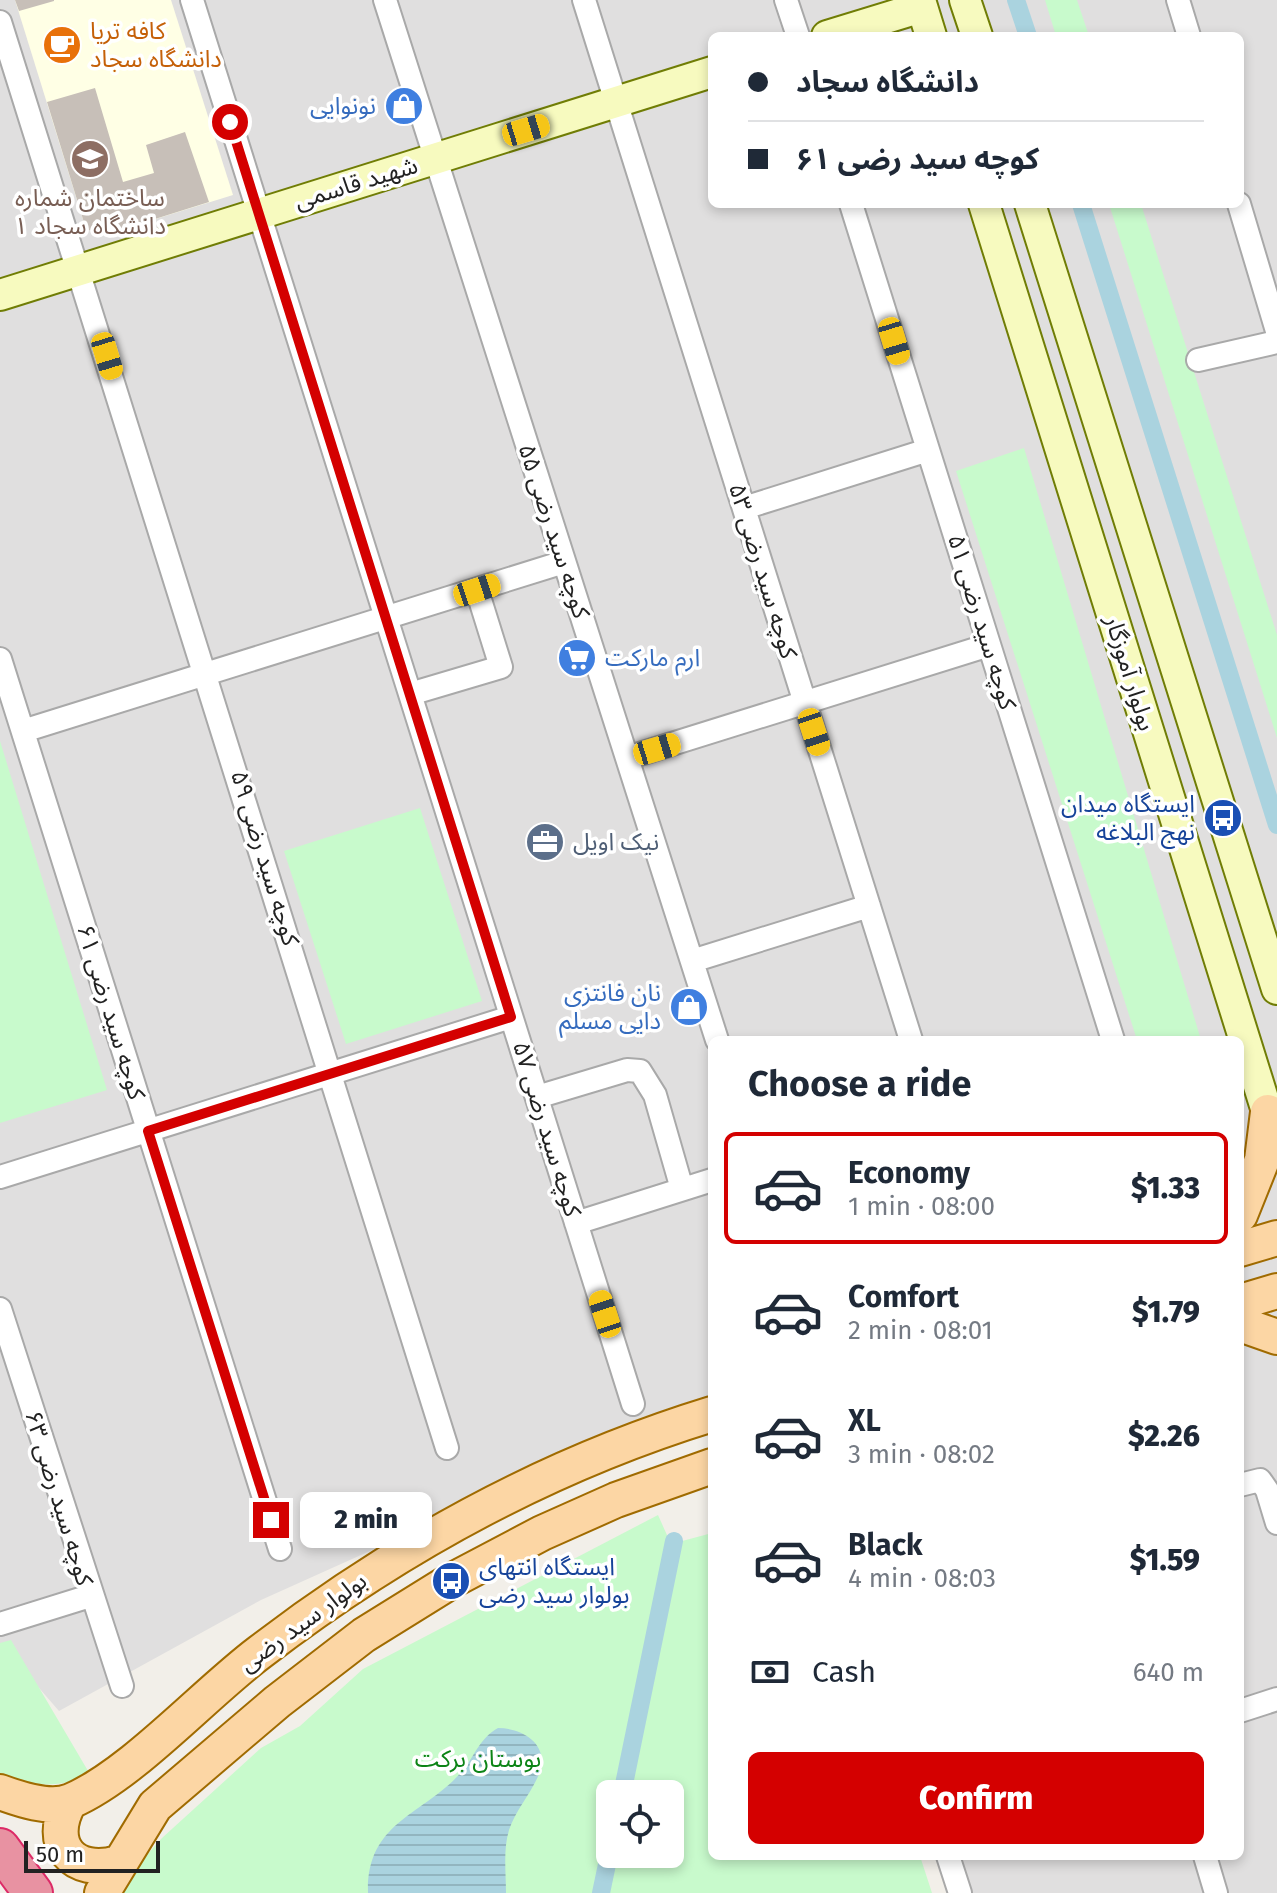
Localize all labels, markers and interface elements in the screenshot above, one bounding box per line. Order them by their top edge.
place label: کافه تریا دانشگاه سجاد [90,17,222,73]
cafe icon: کافه تریا دانشگاه سجاد [41,24,83,66]
text: دانشگاه سجاد [796,64,979,100]
shop icon: نونوایی [383,85,425,127]
place label: نونوایی [310,92,376,120]
route start [212,104,248,140]
car [500,112,552,148]
school or university icon: ساختمان شماره ۱ دانشگاه سجاد [69,138,111,180]
text: کوچه سید رضی ۶۱ [796,141,1039,177]
street label: شهید قاسمی [291,151,421,215]
place label: ساختمان شماره ۱ دانشگاه سجاد [14,184,166,240]
car [876,315,912,367]
car [89,330,125,382]
street label: کوچه سید رضی ۵۵ [512,440,596,623]
street label: کوچه سید رضی ۵۳ [722,480,803,663]
street label: کوچه سید رضی ۵۱ [941,531,1022,714]
car [450,571,504,609]
street label: بولوار آموزگار [1099,611,1161,734]
supermarket icon: ارم مارکت [556,637,598,679]
place label: ارم مارکت [605,644,700,676]
car [795,705,833,759]
car [631,731,683,767]
street label: کوچه سید رضی ۵۹ [224,767,305,950]
place label: ایستگاه میدان نهج البلاغه [1061,790,1195,849]
bus stop icon: ایستگاه میدان نهج البلاغه [1202,797,1244,839]
office icon: نیک اویل [524,821,566,863]
place label: نیک اویل [573,828,659,856]
street label: کوچه سید رضی ۶۱ [70,921,151,1104]
place label: نان فانتزی دایی مسلم [559,979,661,1038]
shop icon: نان فانتزی دایی مسلم [668,986,710,1028]
street label: کوچه سید رضی ۵۷ [506,1038,587,1221]
text: Choose a ride [748,1062,971,1106]
icon: car [752,1152,824,1224]
text: Economy [848,1155,970,1191]
text: $1.33 [1131,1170,1200,1206]
text: 1 min · 08:00 [848,1191,995,1222]
icon: car [752,1276,824,1348]
text: Comfort [848,1279,959,1315]
car [586,1287,624,1341]
text: $1.79 [1132,1294,1200,1330]
text: 2 min · 08:01 [848,1315,993,1346]
icon: car [752,1400,824,1472]
text: XL [848,1403,881,1439]
street label: کوچه سید رضی ۶۳ [18,1407,99,1590]
text: $2.26 [1128,1418,1200,1454]
text: 3 min · 08:02 [848,1439,995,1470]
callout: 2 min [299,1492,431,1548]
route end [253,1502,289,1538]
text: 2 min [334,1504,398,1535]
icon: car [752,1524,824,1596]
text: Black [848,1527,923,1563]
text: $1.59 [1130,1542,1200,1578]
place label: ایستگاه انتهای بولوار سید رضی [479,1553,630,1609]
bus stop icon: ایستگاه انتهای بولوار سید رضی [430,1560,472,1602]
text: 4 min · 08:03 [848,1563,996,1594]
street label: بولوار سید رضی [234,1566,372,1678]
icon: cash [748,1650,792,1694]
text: Cash [812,1654,876,1690]
text: 640 m [1133,1657,1204,1688]
park label: بوستان برکت [415,1745,541,1773]
button: Confirm [748,1752,1204,1844]
map controls [596,1780,684,1868]
button: locate [596,1780,684,1868]
scale bar [24,1837,160,1873]
text: 50 m [36,1841,84,1868]

